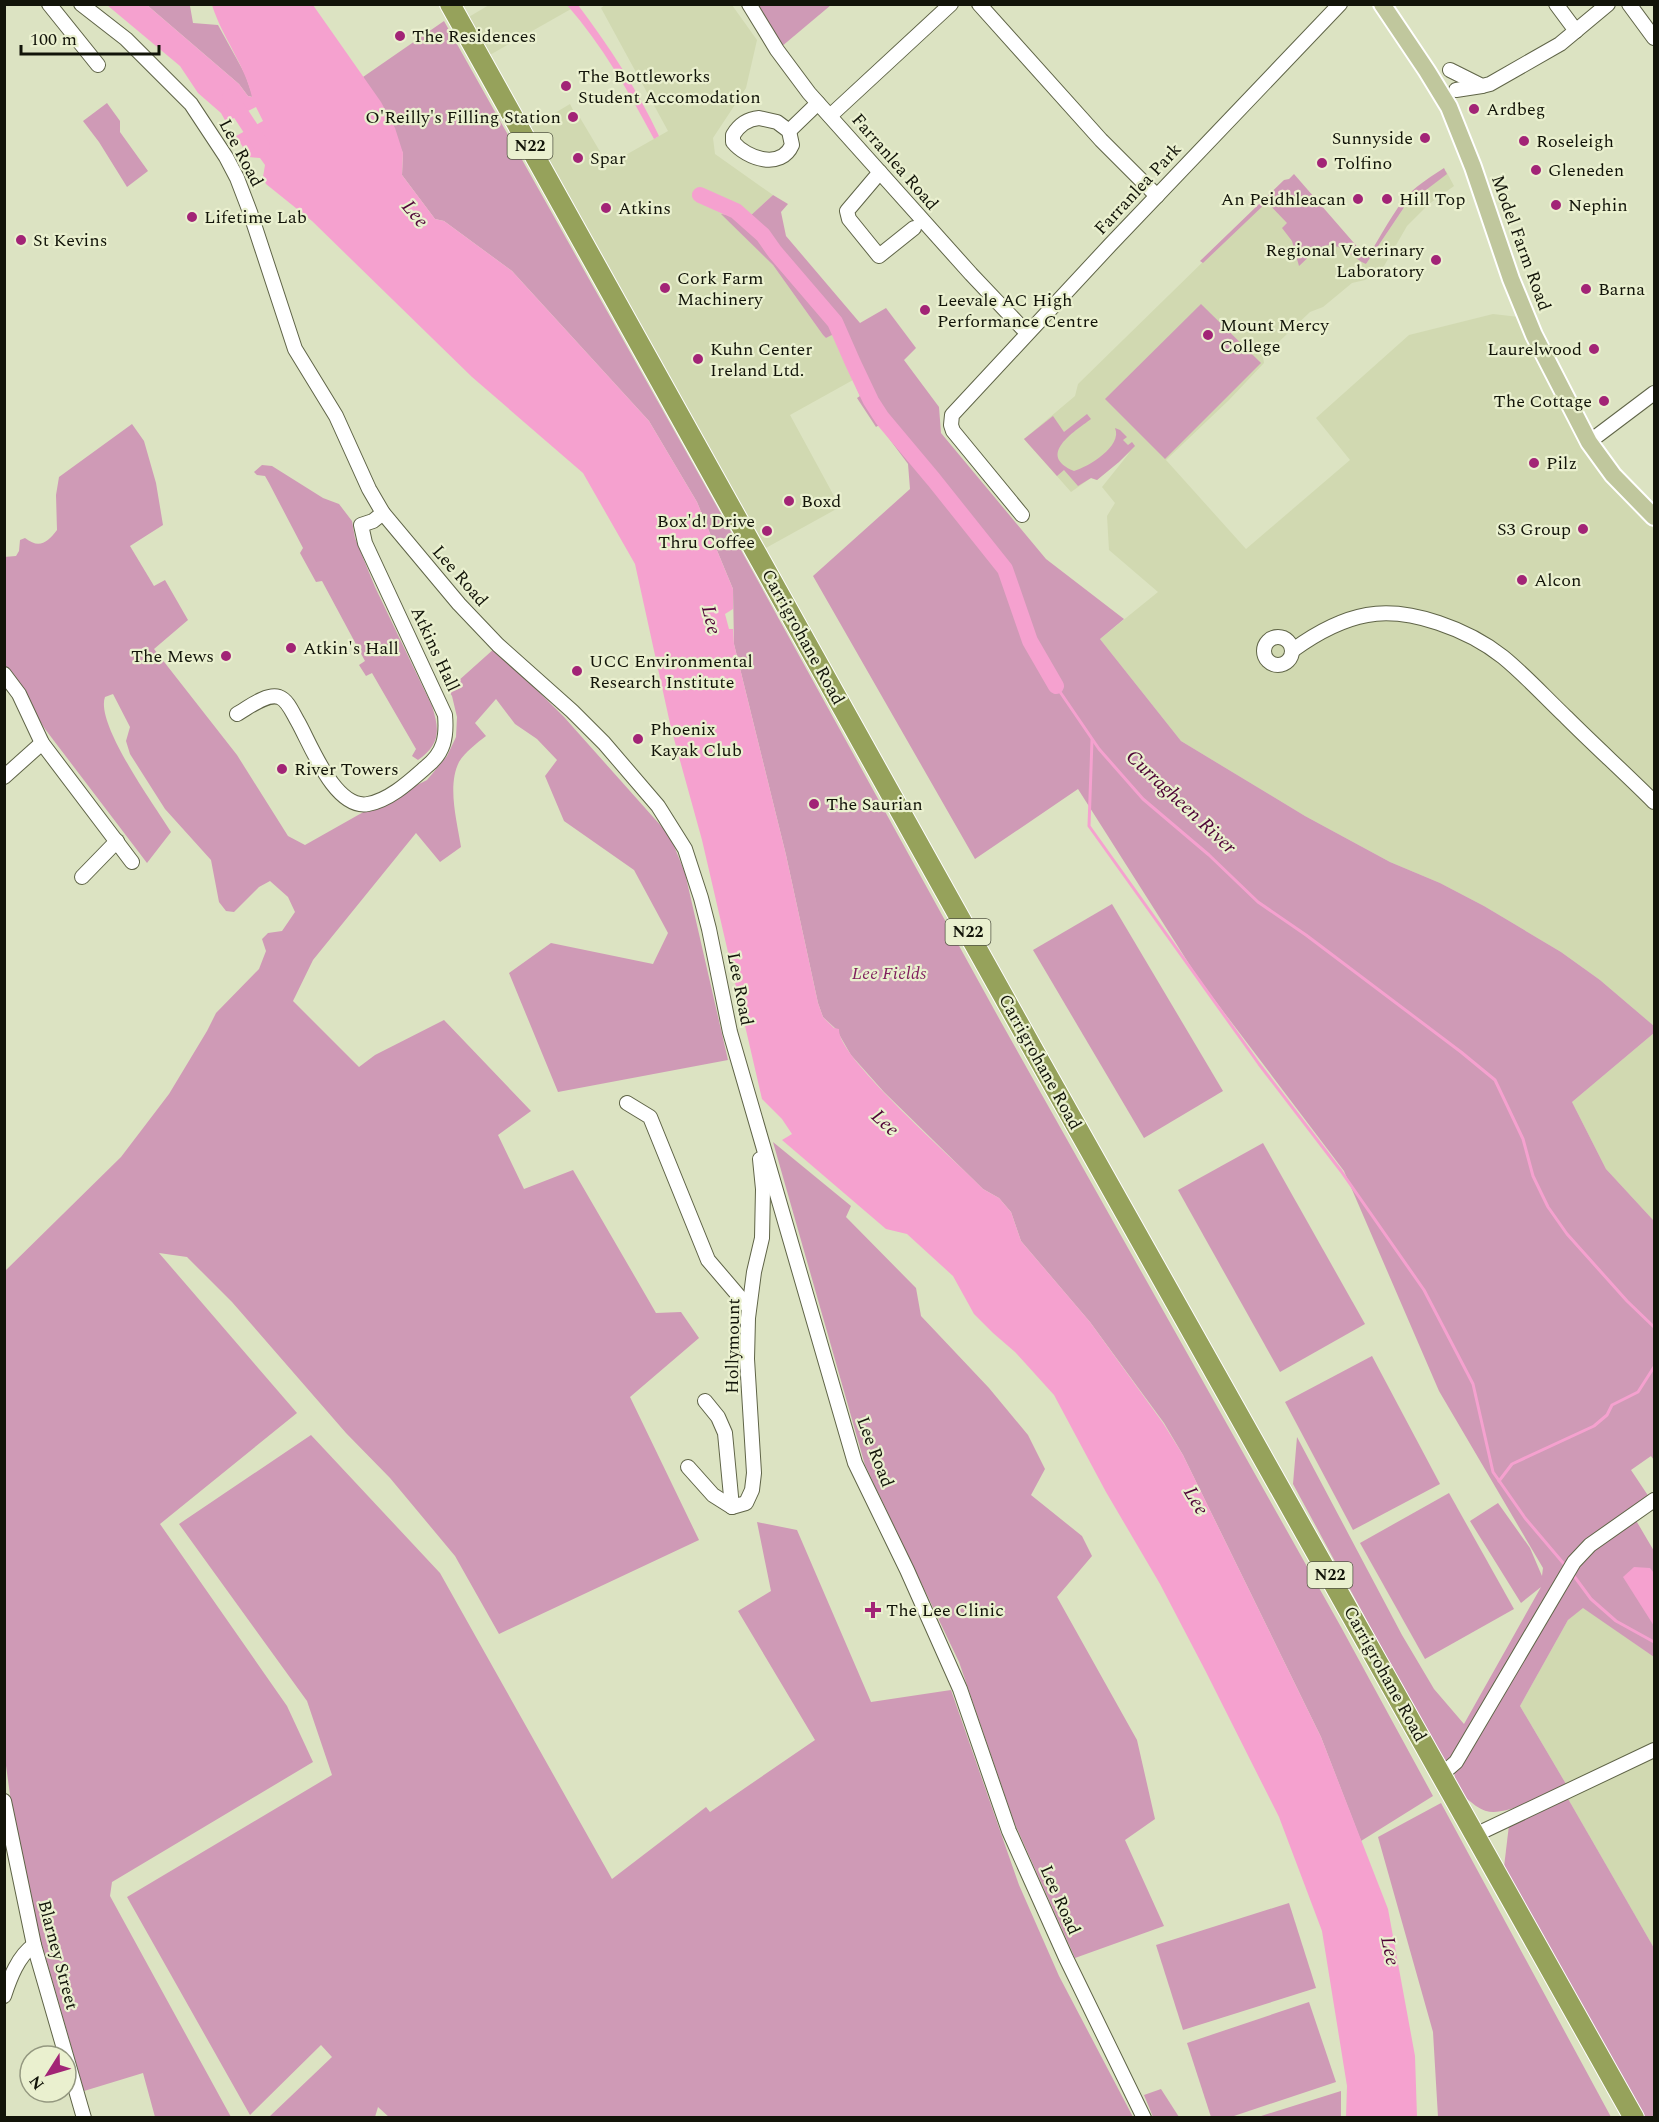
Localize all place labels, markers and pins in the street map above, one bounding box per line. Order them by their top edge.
place label: The Residences [412,23,536,50]
marker: The Residences [393,29,407,43]
place label: The Bottleworks Student Accomodation [578,63,761,111]
marker: The Bottleworks Student Accomodation [559,79,573,93]
place label: Ardbeg [1486,96,1545,123]
marker: Ardbeg [1467,102,1481,116]
place label: O'Reilly's Filling Station [365,104,561,131]
marker: O'Reilly's Filling Station [566,110,580,124]
place label: Sunnyside [1332,125,1413,152]
place label: Roseleigh [1536,128,1614,155]
marker: Sunnyside [1418,131,1432,145]
marker: Roseleigh [1517,134,1531,148]
place label: Spar [590,145,626,172]
place label: Tolfino [1334,150,1392,177]
marker: Spar [571,151,585,165]
marker: Tolfino [1315,156,1329,170]
place label: Gleneden [1548,157,1624,184]
marker: Gleneden [1529,163,1543,177]
place label: An Peidhleacan [1221,186,1346,213]
place label: Hill Top [1399,186,1465,213]
marker: An Peidhleacan [1351,192,1365,206]
marker: Hill Top [1380,192,1394,206]
place label: Nephin [1568,192,1628,219]
place label: Atkins [618,195,671,222]
marker: Nephin [1549,198,1563,212]
marker: Atkins [599,201,613,215]
place label: Lifetime Lab [204,204,307,231]
marker: Lifetime Lab [185,210,199,224]
place label: St Kevins [33,227,107,254]
marker: St Kevins [14,233,28,247]
place label: Regional Veterinary Laboratory [1265,237,1425,285]
marker: Regional Veterinary Laboratory [1429,253,1443,267]
place label: Cork Farm Machinery [677,265,764,313]
place label: Barna [1598,276,1645,303]
marker: Cork Farm Machinery [658,281,672,295]
marker: Barna [1579,282,1593,296]
place label: Leevale AC High Performance Centre [937,287,1098,335]
marker: Leevale AC High Performance Centre [918,303,932,317]
place label: Mount Mercy College [1220,312,1330,360]
marker: Mount Mercy College [1201,328,1215,342]
place label: Kuhn Center Ireland Ltd. [710,336,812,384]
place label: Laurelwood [1487,336,1582,363]
marker: Laurelwood [1587,342,1601,356]
marker: Kuhn Center Ireland Ltd. [691,352,705,366]
place label: The Cottage [1494,388,1592,415]
marker: The Cottage [1597,394,1611,408]
place label: Pilz [1546,450,1577,477]
marker: Pilz [1527,456,1541,470]
place label: Boxd [801,488,841,515]
marker: Boxd [782,494,796,508]
place label: Box'd! Drive Thru Coffee [657,508,755,556]
place label: S3 Group [1497,516,1571,543]
marker: S3 Group [1576,522,1590,536]
marker: Box'd! Drive Thru Coffee [760,524,774,538]
place label: Alcon [1534,567,1581,594]
marker: Alcon [1515,573,1529,587]
place label: Atkin's Hall [303,635,399,662]
marker: Atkin's Hall [284,641,298,655]
place label: The Mews [131,643,214,670]
place label: UCC Environmental Research Institute [589,648,753,696]
marker: The Mews [219,649,233,663]
marker: UCC Environmental Research Institute [570,664,584,678]
place label: Phoenix Kayak Club [650,716,742,764]
marker: Phoenix Kayak Club [631,732,645,746]
place label: River Towers [294,756,399,783]
marker: River Towers [275,762,289,776]
place label: The Saurian [826,791,923,818]
marker: The Saurian [807,797,821,811]
place label: The Lee Clinic [886,1597,1004,1624]
marker: The Lee Clinic [864,1601,882,1619]

